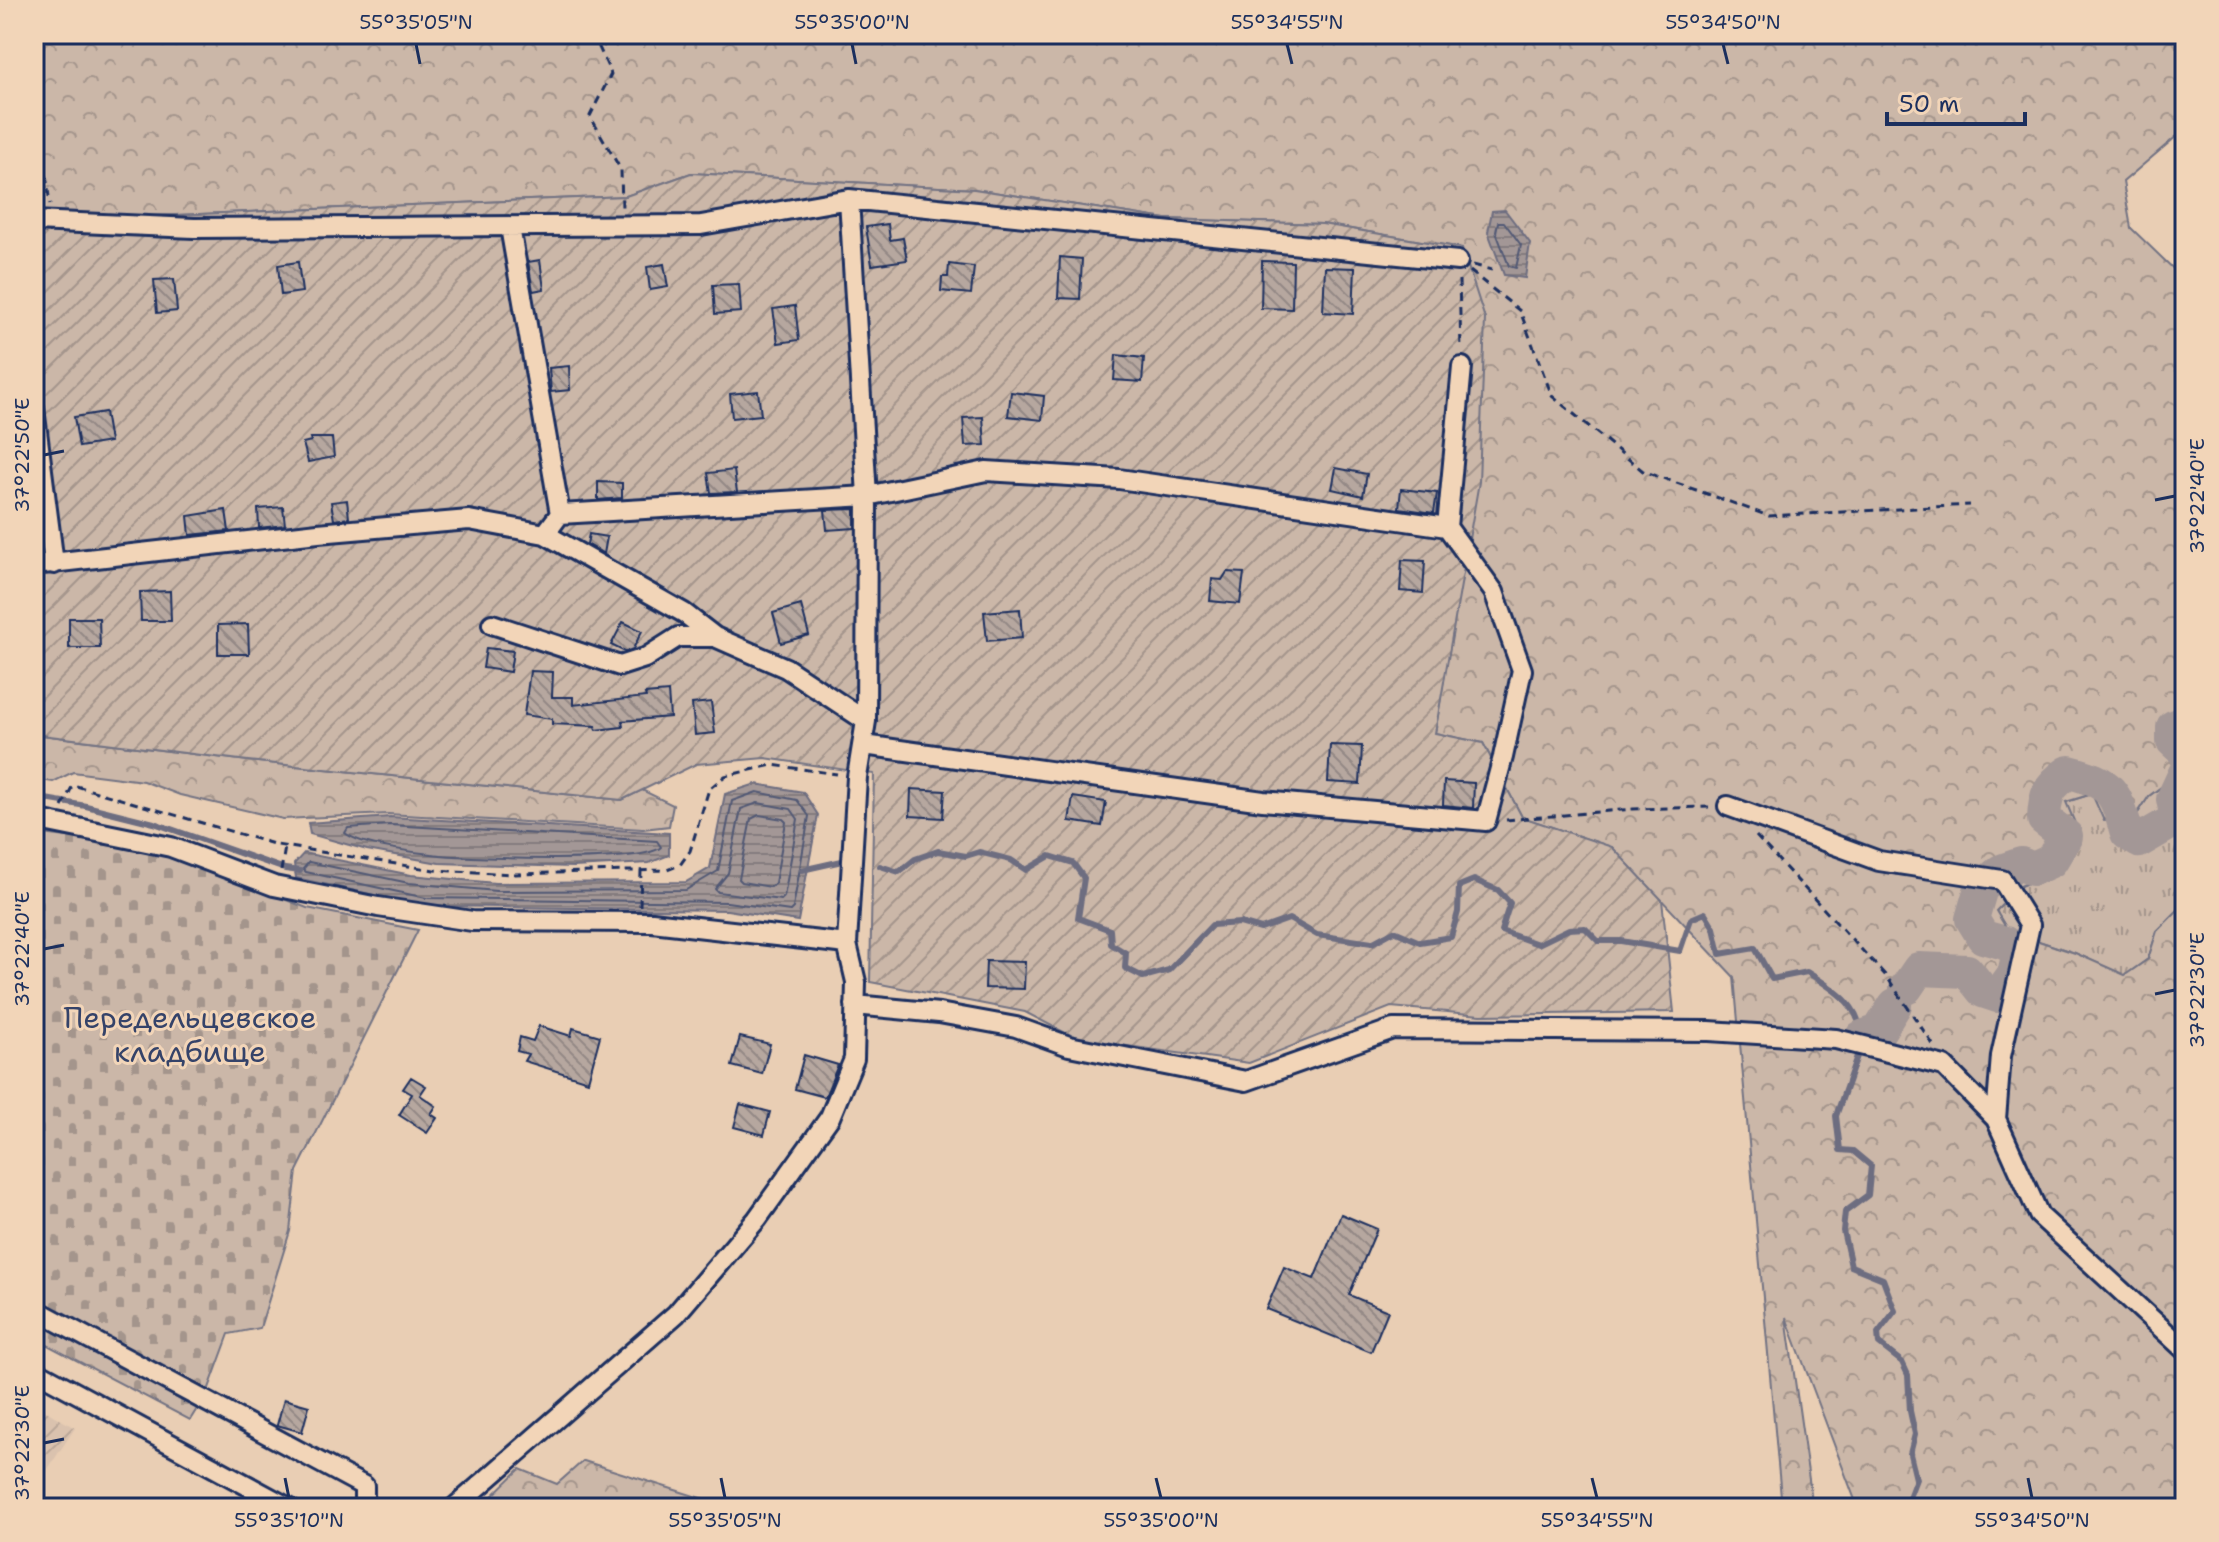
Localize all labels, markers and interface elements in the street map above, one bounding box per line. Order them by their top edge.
text: 55°35'05"N [359,9,473,35]
text: 55°35'00"N [794,9,910,35]
text: 55°34'55"N [1230,9,1344,35]
text: 55°34'50"N [1665,9,1781,35]
scale bar [1887,76,2025,126]
text: 50 m [1899,88,1959,120]
text: 37°22'50"E [9,397,35,513]
text: 37°22'40"E [2184,438,2210,554]
text: 37°22'40"E [9,891,35,1007]
text: 37°22'30"E [2184,932,2210,1048]
park label: Передельцевское кладбище [64,997,316,1072]
text: 37°22'30"E [9,1385,35,1501]
text: 55°35'10"N [234,1507,344,1533]
text: 55°35'05"N [668,1507,782,1533]
text: 55°35'00"N [1103,1507,1219,1533]
text: 55°34'55"N [1540,1507,1654,1533]
text: 55°34'50"N [1974,1507,2090,1533]

